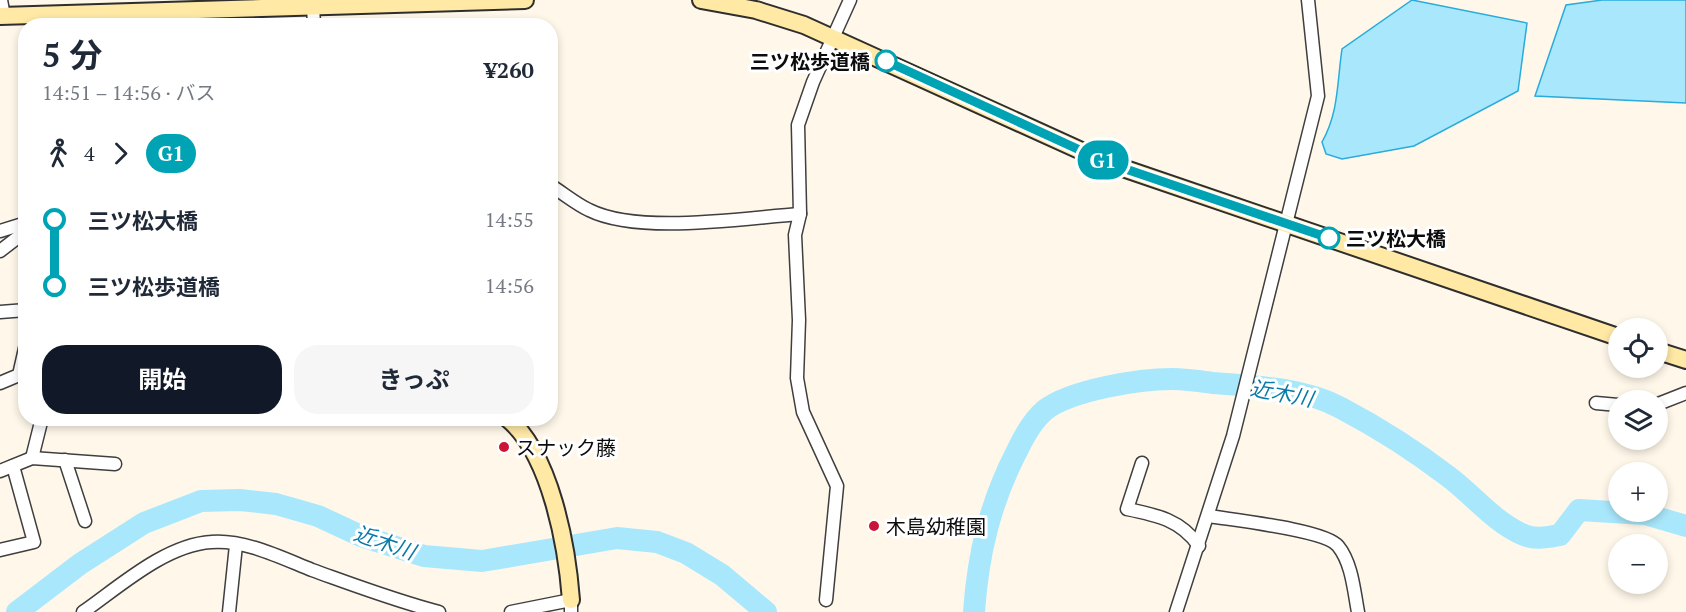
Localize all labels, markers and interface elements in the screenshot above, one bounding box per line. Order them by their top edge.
text: 5 分 [42,33,103,76]
place label: 三ツ松歩道橋 [750,48,870,75]
marker: 三ツ松歩道橋 [875,50,897,72]
text: ¥260 [484,55,534,84]
text: 14:51 – 14:56 · バス [42,79,216,106]
icon: walk [42,137,75,170]
icon: forward [104,137,137,170]
text: G1 [158,139,184,167]
text: 4 [84,140,95,167]
line badge: G1 [1076,140,1130,180]
text: G1 [1090,146,1116,174]
text: 三ツ松大橋 [88,206,198,235]
text: 14:55 [485,206,534,233]
place label: 三ツ松大橋 [1346,225,1446,252]
marker: 三ツ松大橋 [1318,227,1340,249]
text: 三ツ松歩道橋 [88,272,220,301]
text: 14:56 [485,272,534,299]
map controls [1608,318,1668,594]
button: locate [1608,318,1668,378]
button: 開始 [42,345,282,414]
button: きっぷ [294,345,534,414]
water label: 近木川 [1248,373,1318,413]
button: layers [1608,390,1668,450]
place label: スナック藤 [516,434,616,461]
marker: スナック藤 [497,440,511,454]
button: + [1608,462,1668,522]
place label: 木島幼稚園 [886,513,986,540]
water label: 近木川 [351,519,421,566]
marker: 木島幼稚園 [867,519,881,533]
button: − [1608,534,1668,594]

